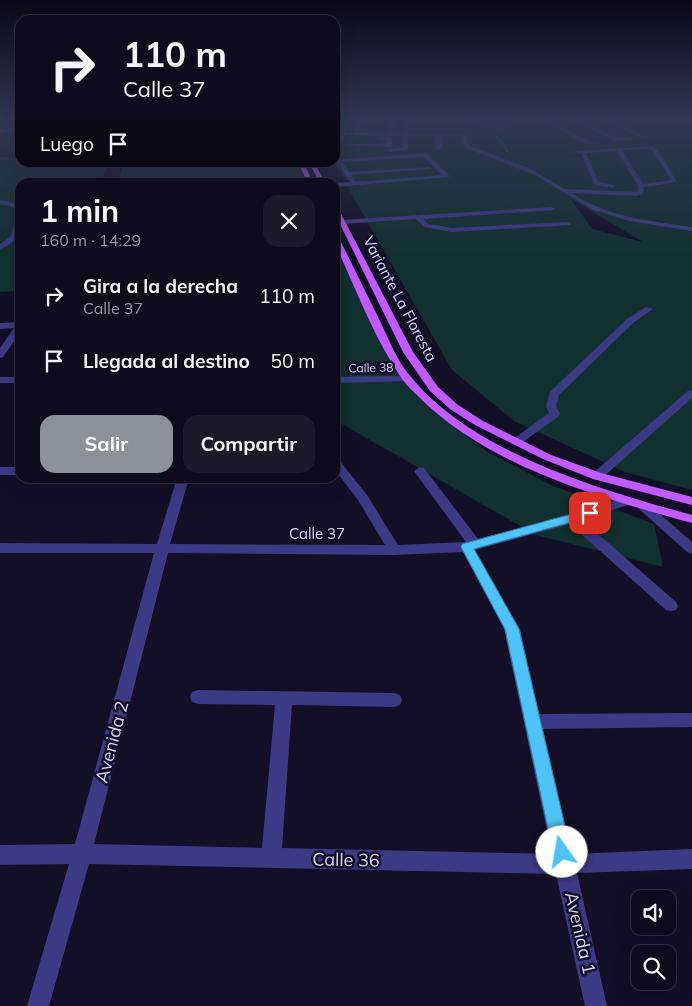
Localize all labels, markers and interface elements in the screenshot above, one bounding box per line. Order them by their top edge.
text: 110 m [123,32,227,76]
icon: right [40,35,105,100]
text: Calle 37 [123,75,205,103]
icon: arrive [104,130,132,158]
text: Luego [40,132,94,156]
text: 1 min [40,192,119,230]
button: close [263,195,315,247]
text: 160 m · 14:29 [40,230,141,250]
street label: Variante La Floresta [359,233,442,365]
text: Gira a la derecha [83,274,238,298]
icon: right [40,282,68,310]
text: 110 m [259,284,315,308]
text: Calle 37 [83,298,143,318]
icon: arrive [40,347,68,375]
text: Llegada al destino [83,349,250,373]
text: 50 m [271,349,315,373]
street label: Calle 38 [348,360,394,375]
button: Salir [40,415,173,473]
button: Compartir [183,415,315,473]
pin [569,492,611,534]
icon: arrive [576,499,604,527]
street label: Calle 37 [289,524,345,543]
street label: Avenida 2 [90,698,133,785]
position arrow [535,825,587,877]
street label: Calle 36 [312,847,380,872]
street label: Avenida 1 [560,889,601,976]
map controls [631,890,676,990]
button: sound [631,890,676,935]
button: search [631,945,676,990]

